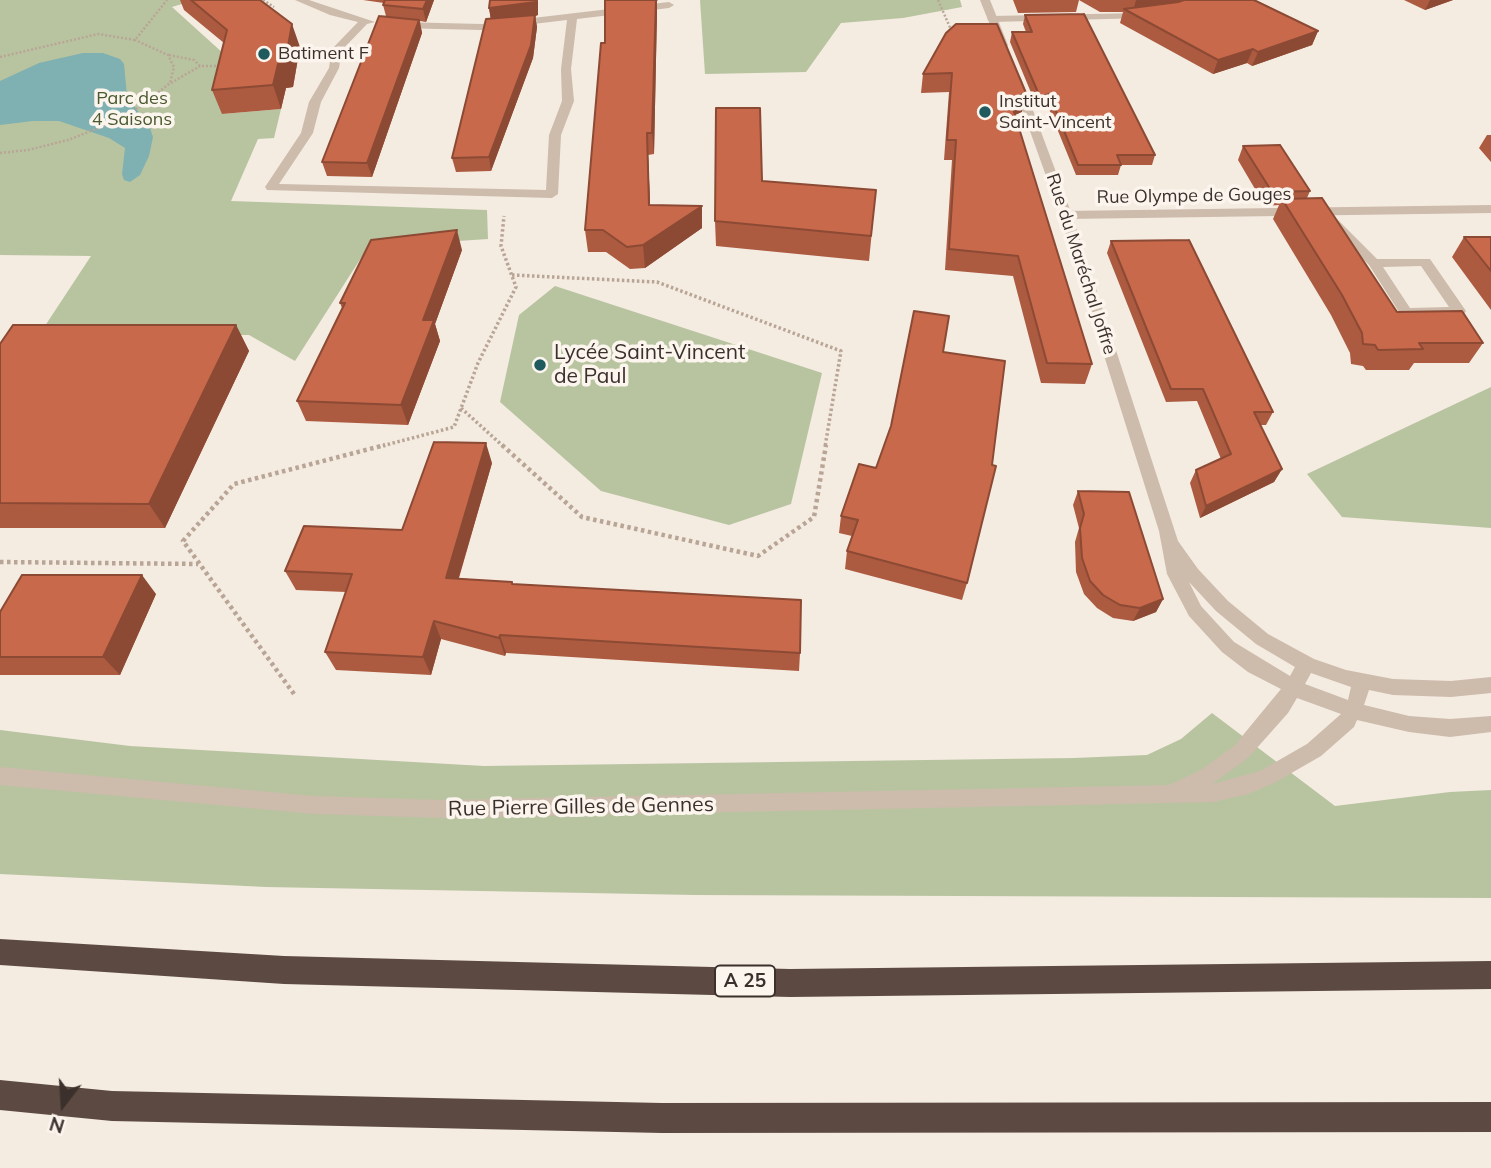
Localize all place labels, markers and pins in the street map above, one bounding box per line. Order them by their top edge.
place label: Batiment F [278,43,369,65]
marker: Batiment F [256,46,272,62]
place label: Institut Saint-Vincent [999,91,1112,134]
marker: Institut Saint-Vincent [977,104,993,120]
place label: Lycée Saint-Vincent de Paul [554,340,745,390]
marker: Lycée Saint-Vincent de Paul [532,357,548,373]

